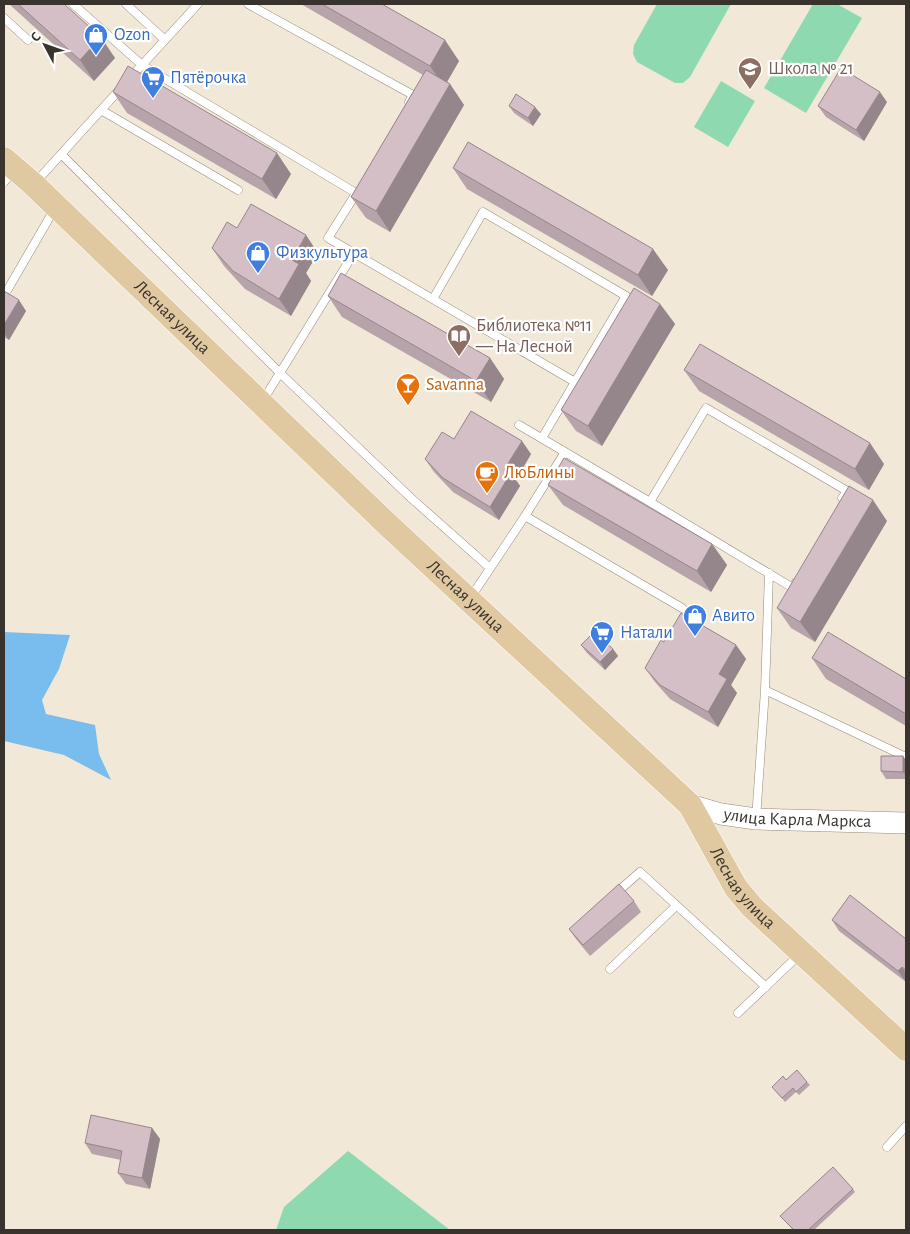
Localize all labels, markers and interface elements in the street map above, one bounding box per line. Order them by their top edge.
north arrow [20,20,70,70]
shop icon: Ozon [83,22,109,56]
place label: Ozon [114,26,151,44]
text: С [28,29,44,45]
school or university icon: Школа № 21 [737,56,763,90]
place label: Школа № 21 [768,60,854,78]
supermarket icon: Пятёрочка [140,65,166,99]
place label: Пятёрочка [170,69,247,87]
shop icon: Физкультура [245,240,271,274]
place label: Физкультура [276,244,368,262]
street label: Лесная улица [131,277,213,358]
place label: Библиотека №11 — На Лесной [475,316,592,356]
library icon: Библиотека №11 — На Лесной [446,323,472,357]
bar icon: Savanna [395,372,421,406]
place label: Savanna [426,376,484,394]
cafe icon: ЛюБлины [474,460,500,494]
place label: ЛюБлины [504,464,575,482]
street label: Лесная улица [423,557,507,637]
shop icon: Авито [682,603,708,637]
place label: Авито [712,607,755,625]
supermarket icon: Натали [589,620,615,654]
place label: Натали [620,624,673,642]
street label: улица Карла Маркса [721,805,872,831]
street label: Лесная улица [706,844,779,932]

